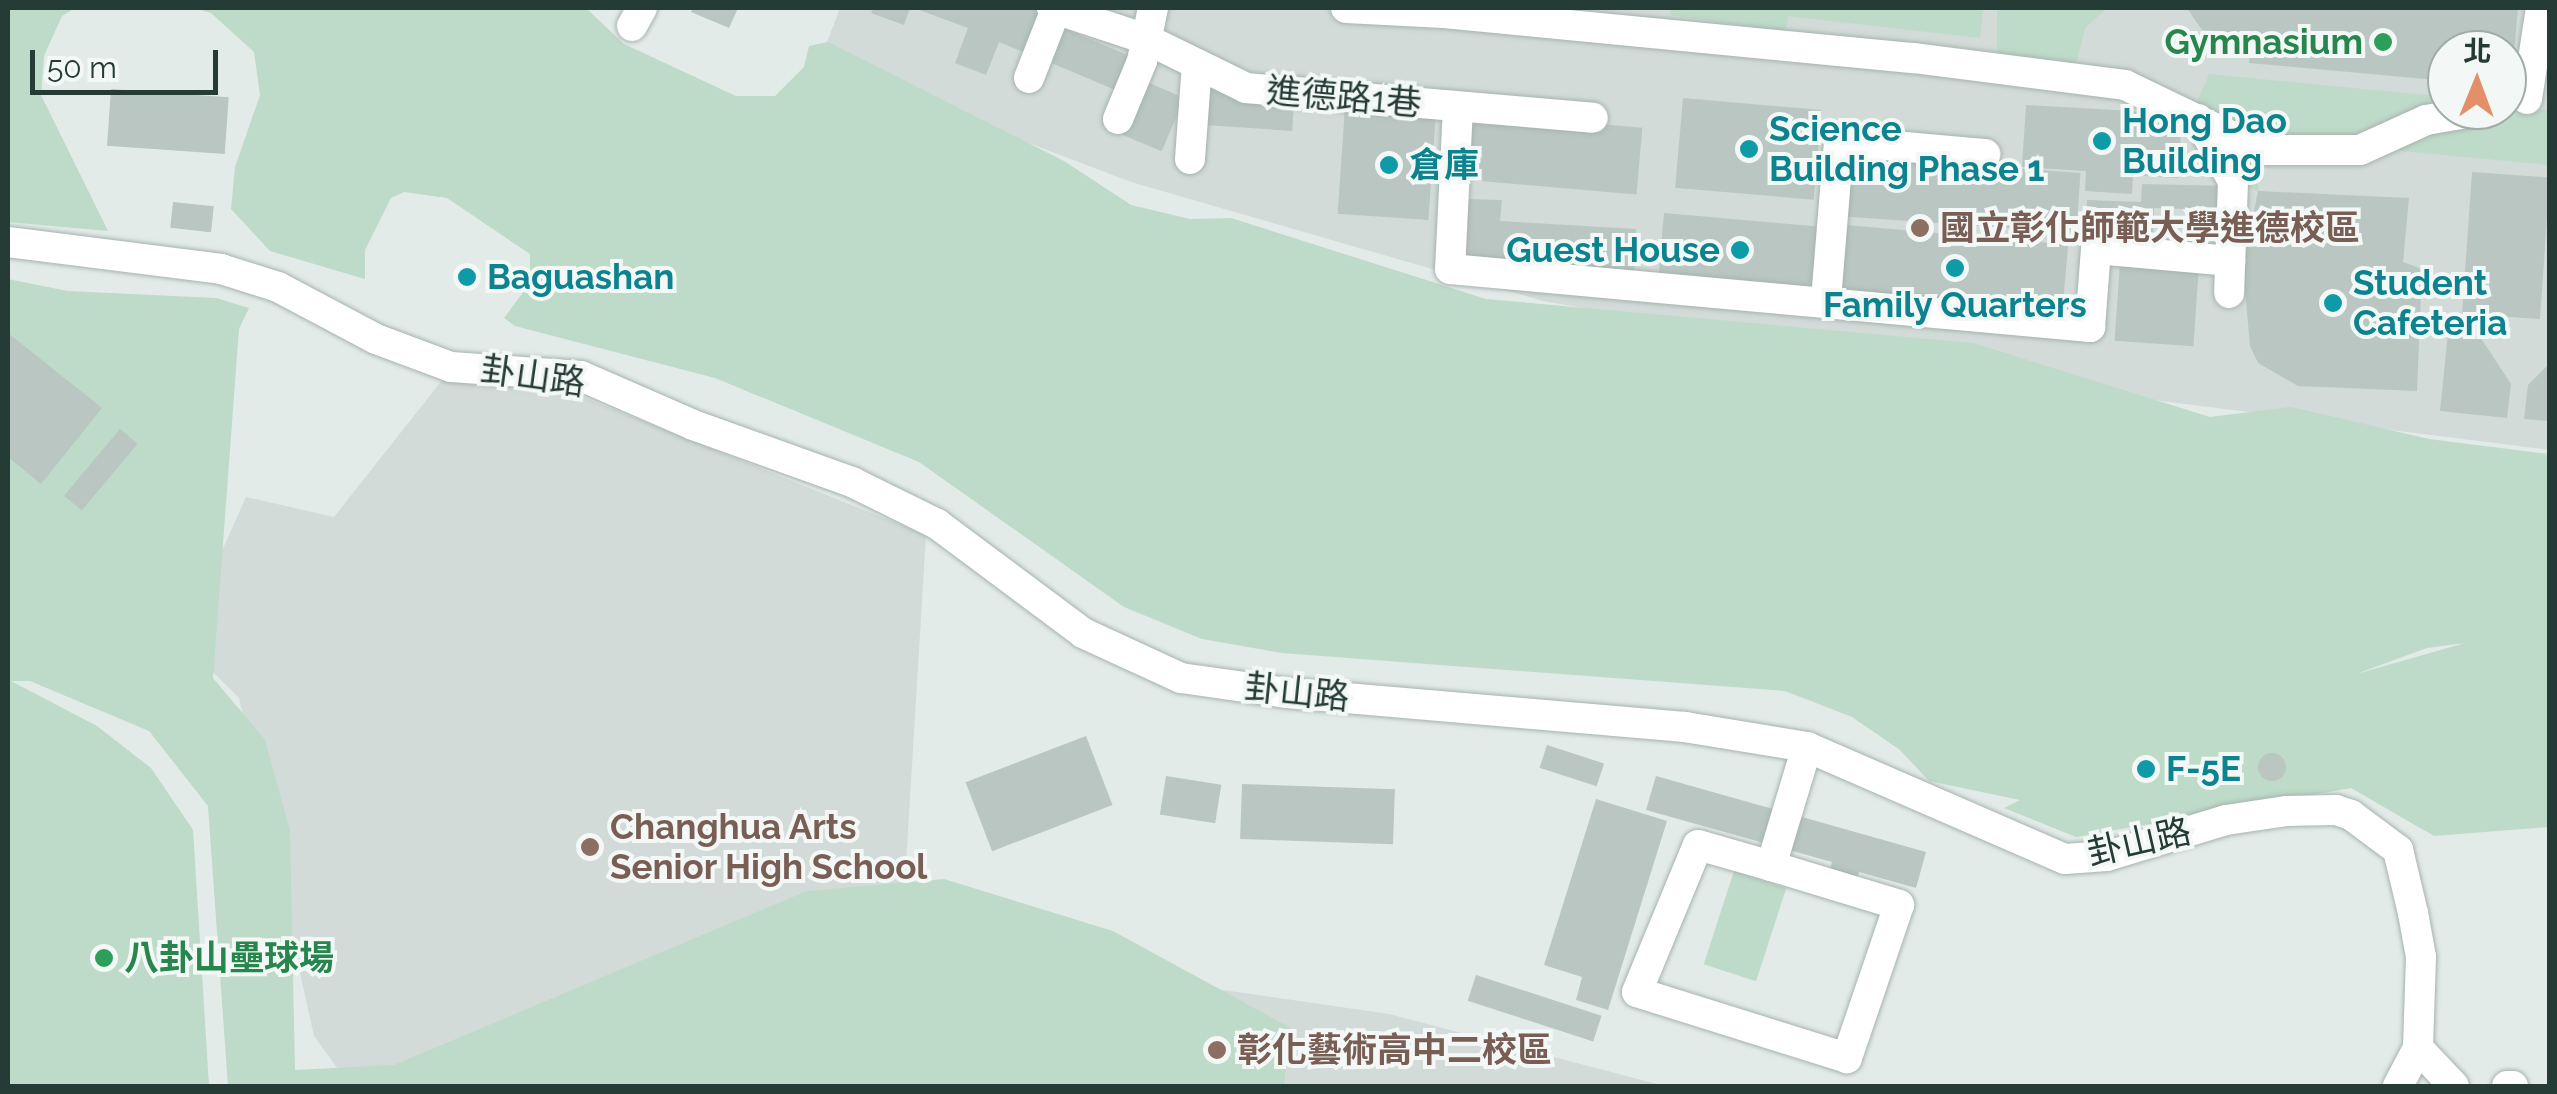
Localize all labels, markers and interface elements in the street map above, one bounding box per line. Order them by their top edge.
place label: Gymnasium [2164,21,2363,63]
scale bar [35,30,222,92]
north arrow [2427,30,2527,130]
marker: Gymnasium [2372,31,2394,53]
text: 北 [2463,35,2492,68]
text: 50 m [47,50,117,85]
street label: 進德路1巷 [1265,69,1423,125]
place label: Hong Dao Building [2122,100,2287,182]
place label: Science Building Phase 1 [1769,108,2045,190]
marker: Hong Dao Building [2091,130,2113,152]
marker: Science Building Phase 1 [1738,138,1760,160]
place label: 倉庫 [1409,144,1479,186]
marker: 倉庫 [1378,154,1400,176]
place label: 國立彰化師範大學進德校區 [1940,207,2360,249]
marker: 國立彰化師範大學進德校區 [1909,217,1931,239]
place label: Guest House [1506,229,1720,271]
marker: Guest House [1729,239,1751,261]
place label: Baguashan [487,256,674,298]
marker: Family Quarters [1944,257,1966,279]
place label: Student Cafeteria [2353,262,2507,344]
marker: Baguashan [456,266,478,288]
place label: Family Quarters [1823,284,2087,326]
marker: Student Cafeteria [2322,292,2344,314]
street label: 卦山路 [478,348,588,404]
street label: 卦山路 [1243,666,1351,718]
place label: F-5E [2166,748,2241,790]
marker: F-5E [2135,758,2157,780]
place label: Changhua Arts Senior High School [610,806,928,888]
street label: 卦山路 [2083,810,2195,874]
marker: Changhua Arts Senior High School [579,836,601,858]
place label: 八卦山壘球場 [124,937,334,979]
marker: 八卦山壘球場 [93,947,115,969]
place label: 彰化藝術高中二校區 [1237,1029,1552,1071]
marker: 彰化藝術高中二校區 [1206,1039,1228,1061]

